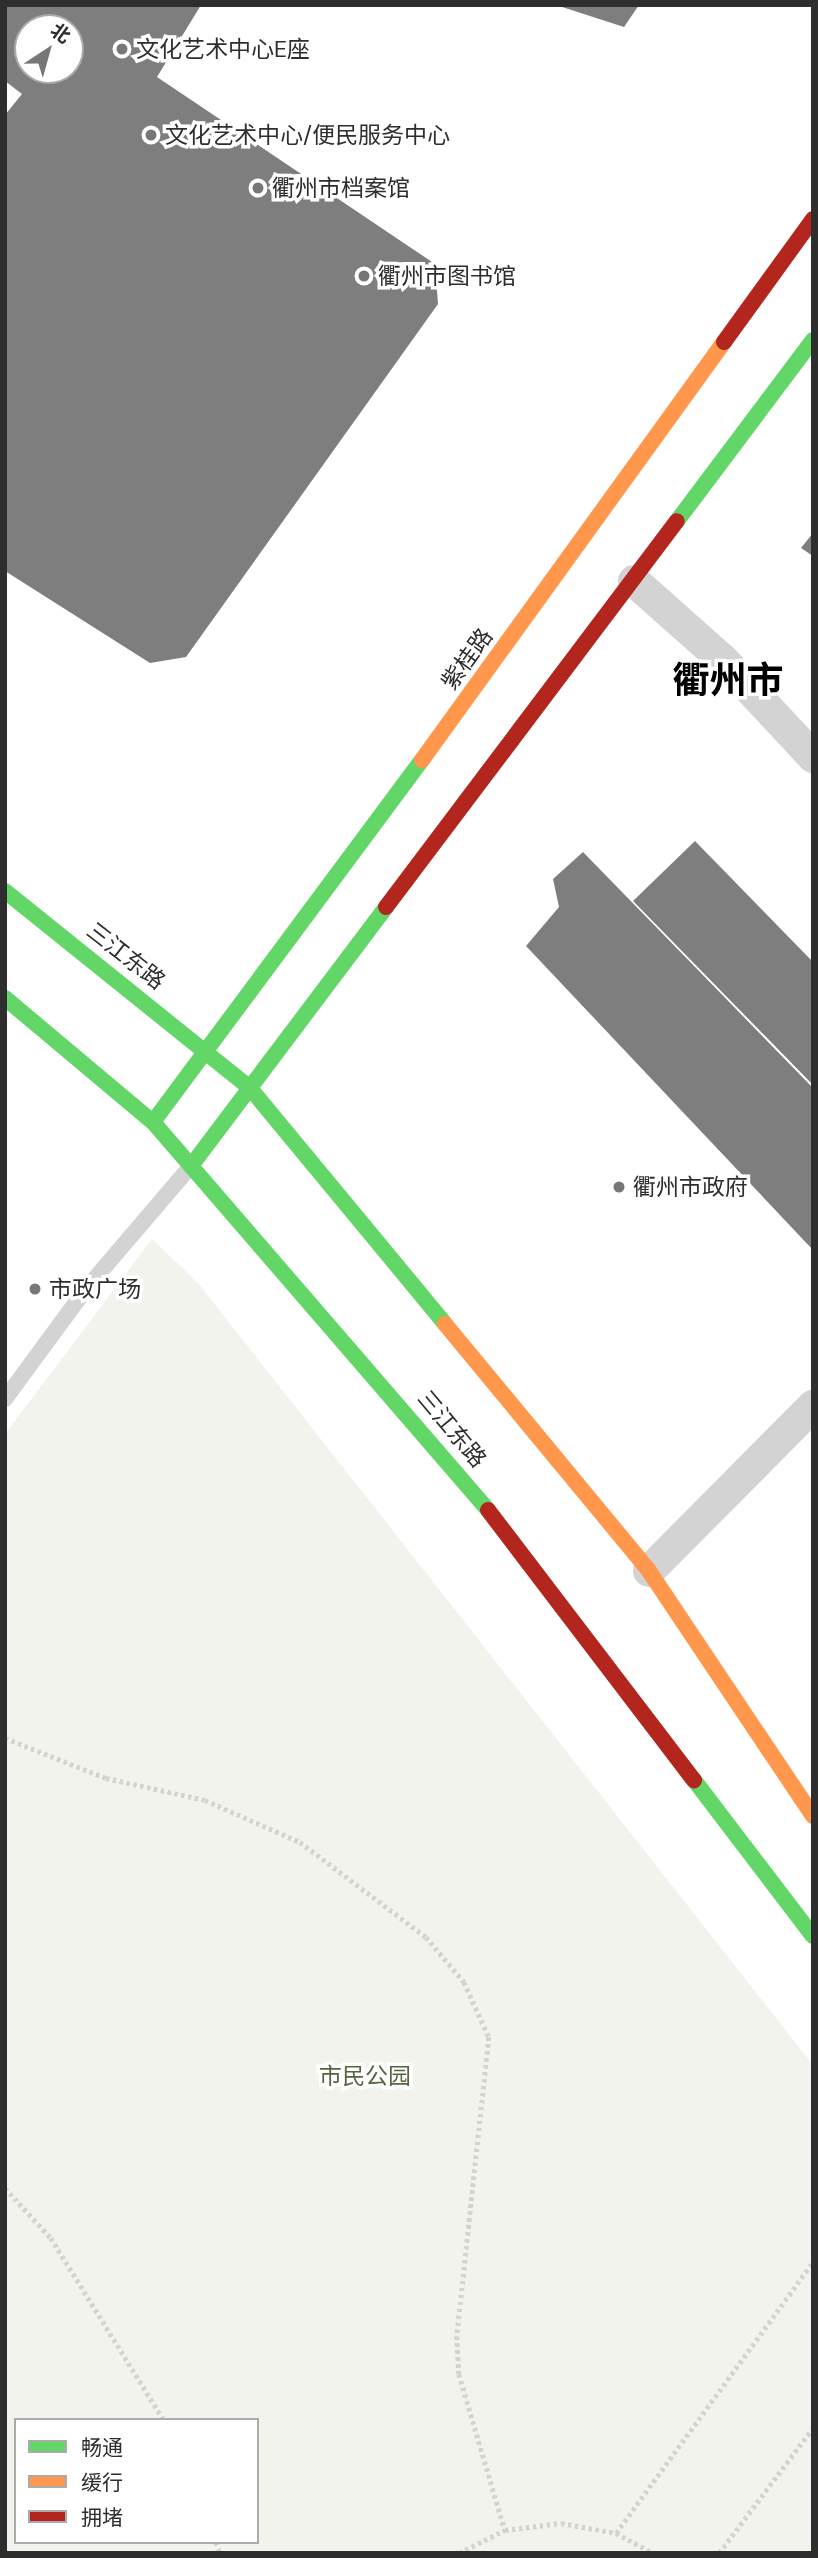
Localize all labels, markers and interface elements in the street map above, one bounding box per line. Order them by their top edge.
north arrow [14,14,84,84]
text: 北 [45,18,75,49]
place label: 文化艺术中心E座 [136,35,310,63]
marker: 文化艺术中心E座 [114,41,130,57]
place label: 文化艺术中心/便民服务中心 [165,121,450,149]
marker: 文化艺术中心/便民服务中心 [143,127,159,143]
place label: 衢州市档案馆 [272,174,410,202]
marker: 衢州市档案馆 [250,180,266,196]
place label: 衢州市图书馆 [378,262,516,290]
marker: 衢州市图书馆 [356,268,372,284]
street label: 紫桂路 [436,623,498,695]
district label: 衢州市 [673,658,783,702]
street label: 三江东路 [81,917,171,995]
place label: 衢州市政府 [633,1173,748,1201]
marker: 衢州市政府 [611,1179,627,1195]
place label: 市政广场 [49,1275,141,1303]
marker: 市政广场 [27,1281,43,1297]
street label: 三江东路 [412,1385,492,1473]
park label: 市民公园 [319,2062,411,2090]
legend [14,2418,259,2544]
text: 畅通 [81,2434,123,2462]
text: 缓行 [81,2469,123,2497]
text: 拥堵 [81,2504,123,2532]

